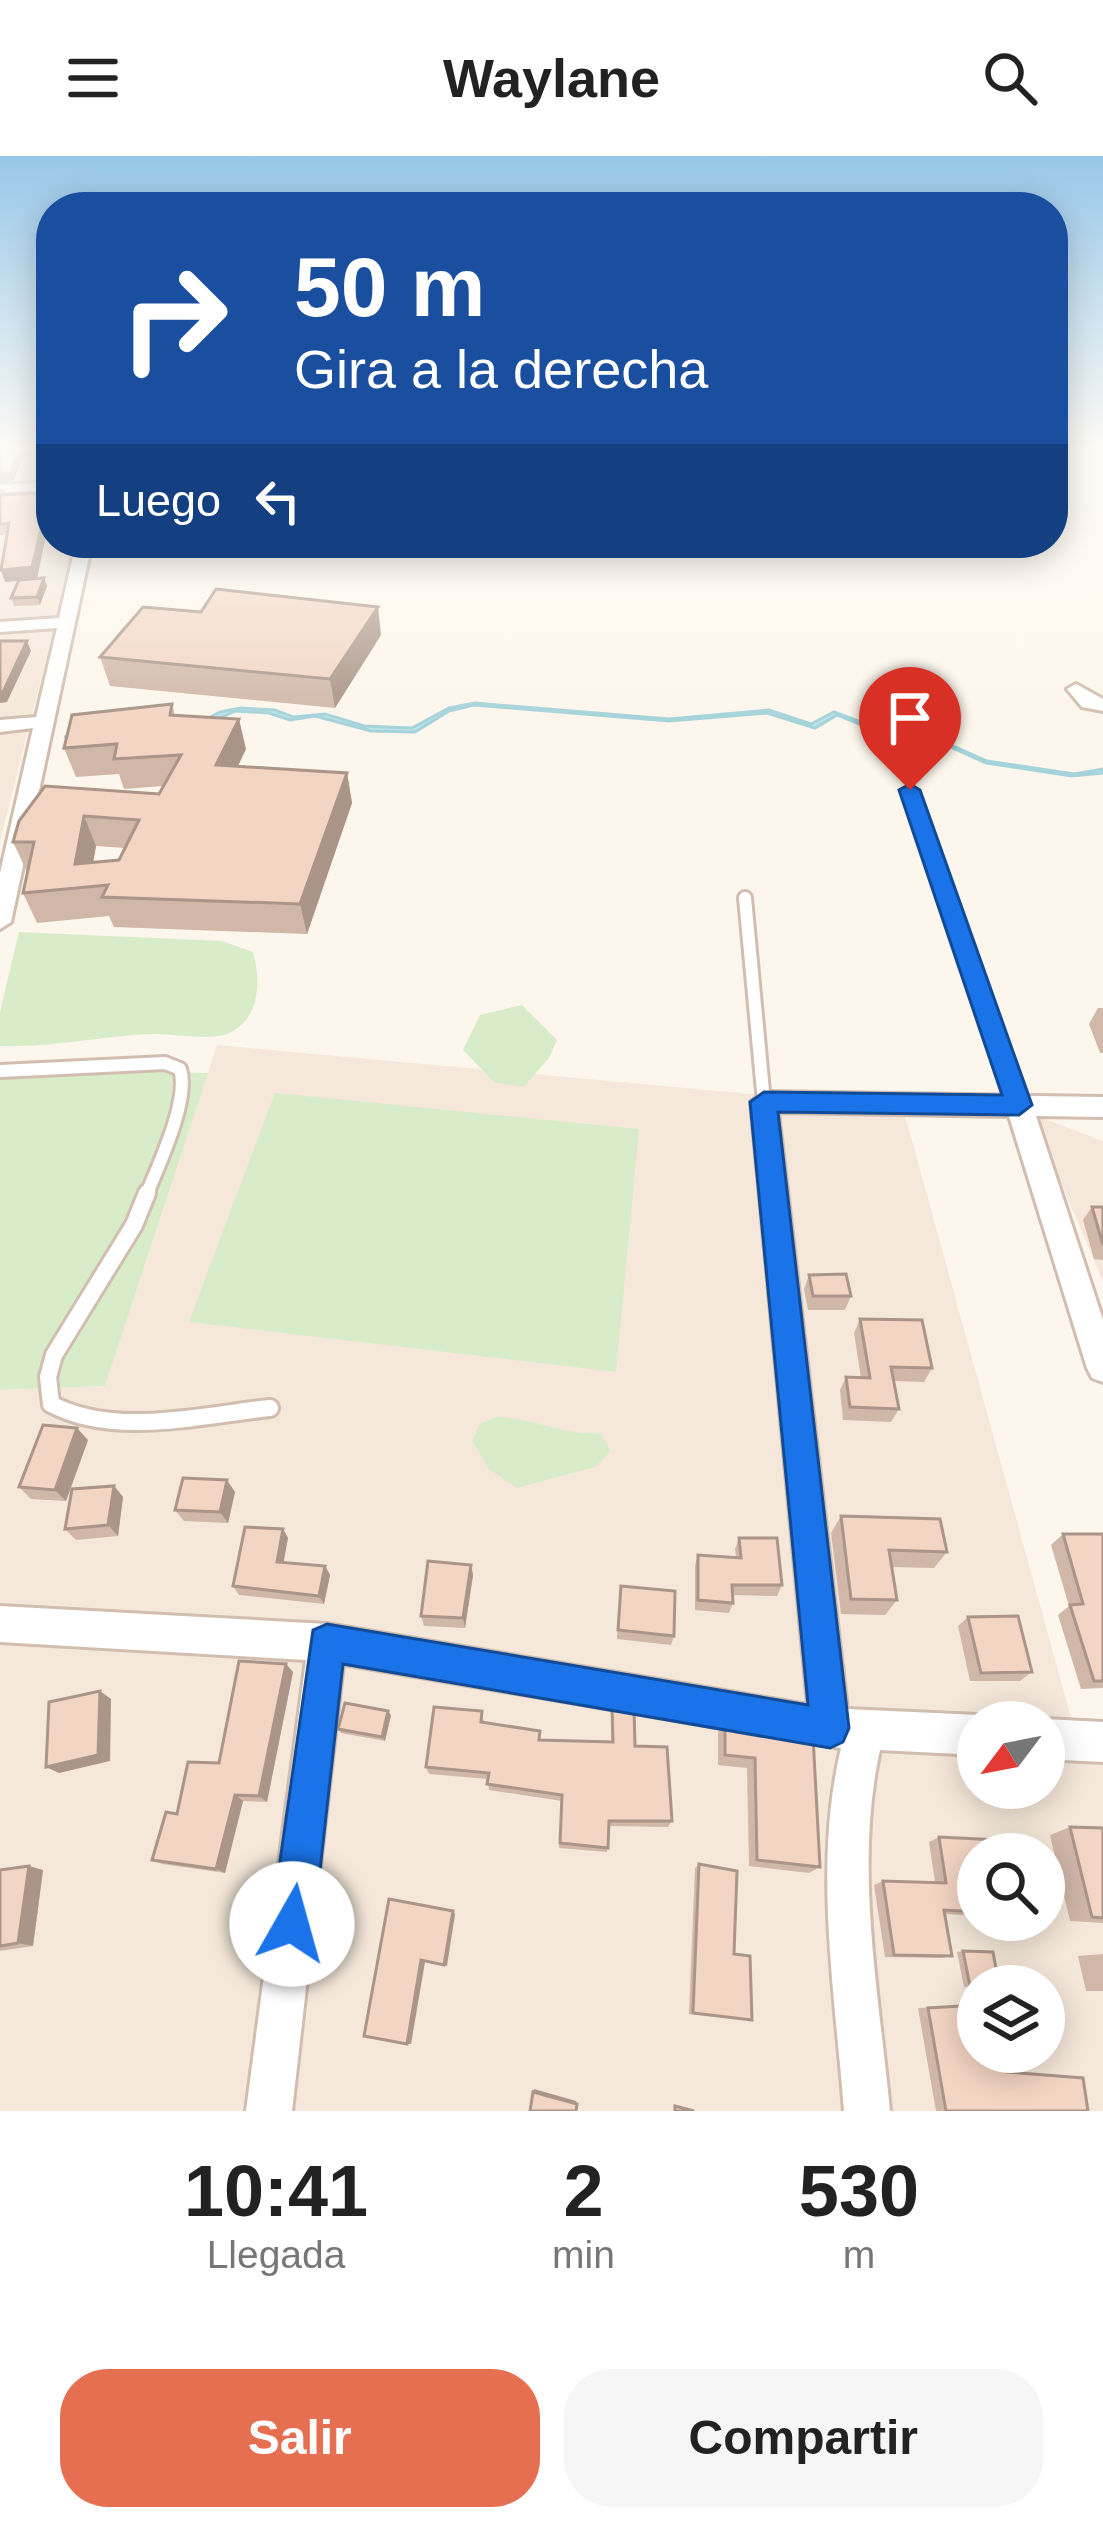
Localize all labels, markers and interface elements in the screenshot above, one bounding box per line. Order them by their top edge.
icon: menu [60,45,126,111]
icon: search [977,45,1043,111]
text: Waylane [443,48,660,108]
icon: right [96,240,252,396]
text: 50 m [294,240,485,334]
text: Gira a la derecha [294,339,708,399]
icon: left [245,468,311,534]
text: Luego [96,475,221,526]
pin [859,667,961,790]
icon: arrive [877,685,943,751]
north arrow [957,1701,1065,1809]
map controls [957,1701,1065,2073]
button: search [957,1833,1065,1941]
position arrow [229,1861,355,1987]
button: layers [957,1965,1065,2073]
text: 10:41 [184,2151,368,2231]
text: 2 [563,2151,604,2231]
text: 530 [799,2151,919,2231]
text: Llegada [207,2233,345,2276]
text: min [552,2233,615,2276]
text: m [843,2233,875,2276]
button: Salir [60,2369,540,2507]
button: Compartir [564,2369,1043,2507]

